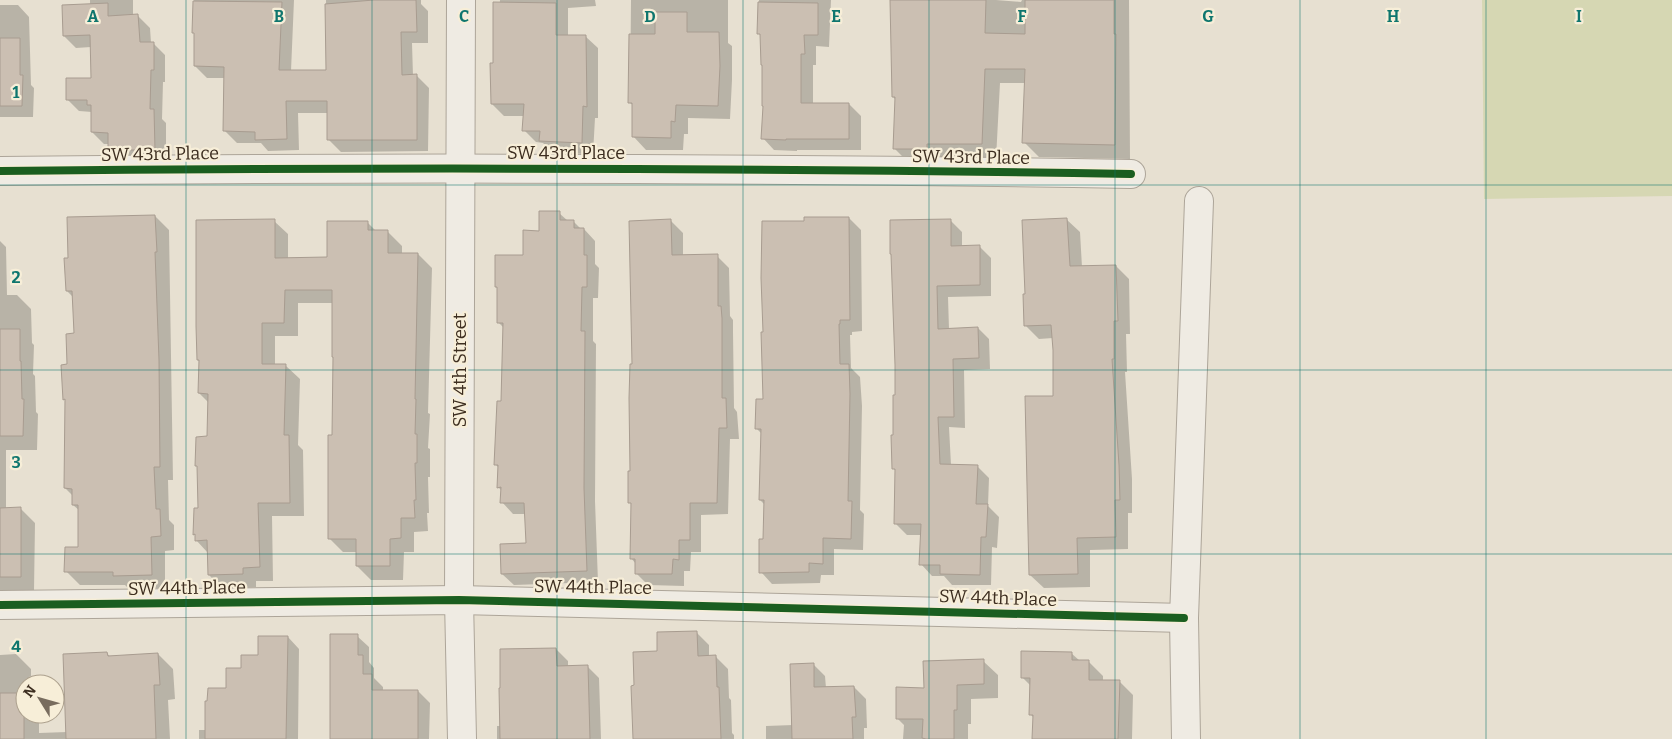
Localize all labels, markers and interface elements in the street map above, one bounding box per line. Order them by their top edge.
text: A [87,7,99,26]
text: B [274,7,284,26]
text: C [459,7,469,26]
text: D [644,7,656,26]
text: E [831,7,841,26]
text: F [1018,7,1027,26]
text: G [1202,7,1214,26]
text: H [1387,7,1400,26]
text: I [1576,7,1582,26]
text: 1 [13,83,20,102]
street label: SW 43rd Place [101,142,219,166]
street label: SW 43rd Place [507,142,625,164]
street label: SW 43rd Place [912,145,1030,169]
text: 2 [11,268,21,287]
street label: SW 4th Street [449,312,471,427]
text: 3 [11,453,21,472]
street label: SW 44th Place [534,575,652,599]
street label: SW 44th Place [128,576,246,600]
street label: SW 44th Place [939,585,1057,611]
text: 4 [11,637,21,656]
north arrow [15,674,65,724]
text: N [20,682,40,701]

